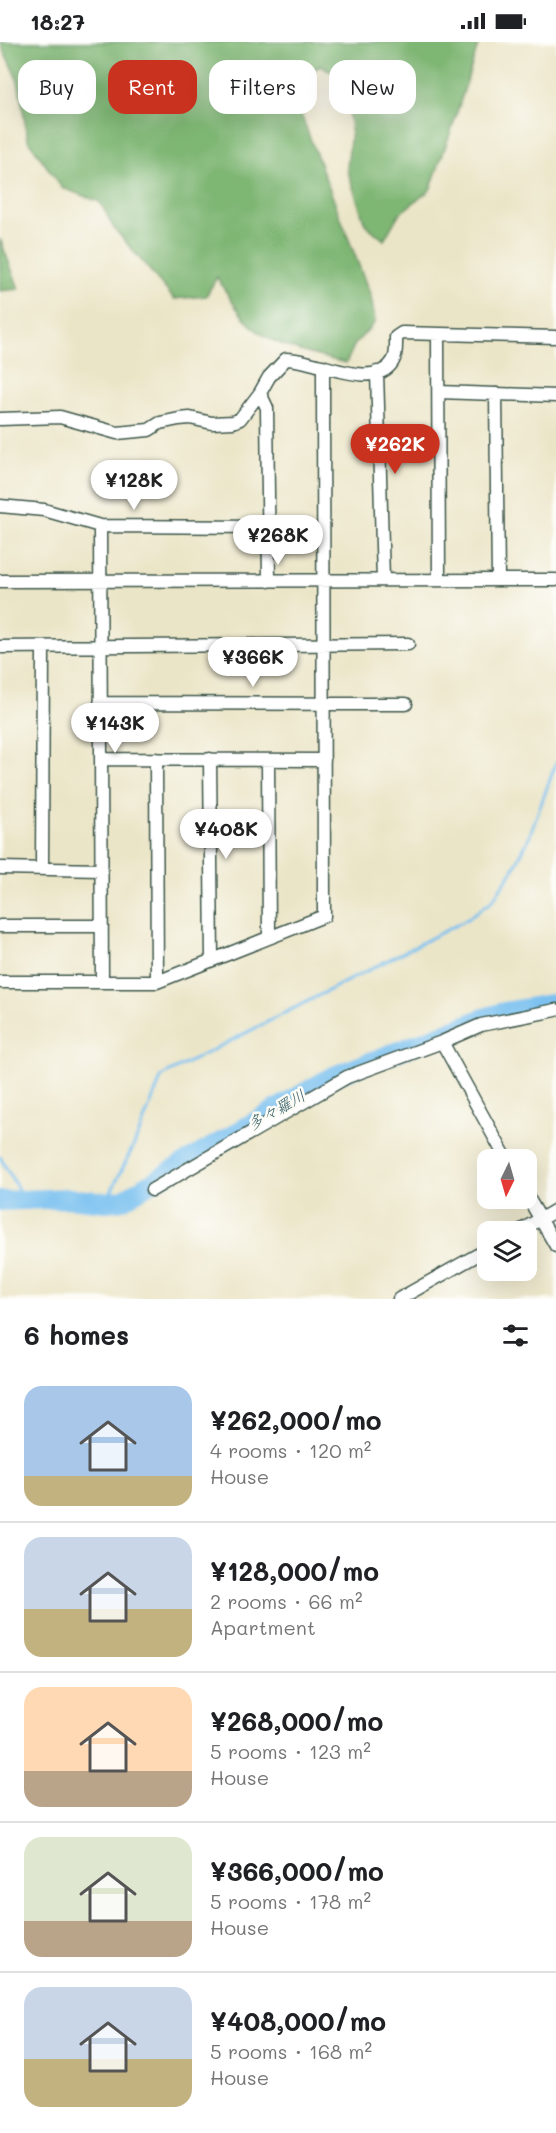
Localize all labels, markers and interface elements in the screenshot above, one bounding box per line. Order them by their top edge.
text: 18:27 [30,7,85,36]
chip: Buy [18,60,96,114]
chip: Rent [108,60,197,114]
chip: Filters [209,60,317,114]
chip: New [329,60,416,114]
pin: ¥262K [353,424,437,475]
text: ¥262K [365,430,425,456]
pin: ¥128K [92,460,176,511]
text: ¥128K [105,466,163,492]
pin: ¥268K [236,515,320,566]
text: ¥268K [247,521,309,547]
pin: ¥366K [211,637,295,688]
text: ¥366K [222,643,284,669]
pin: ¥143K [73,703,157,754]
text: ¥143K [85,709,145,735]
pin: ¥408K [184,809,268,860]
text: ¥408K [194,815,258,841]
water label: 多々羅川 [243,1084,309,1134]
north arrow [477,1149,537,1209]
map controls [477,1149,537,1281]
button: layers [477,1221,537,1281]
text: 6 homes [24,1318,129,1352]
icon: filters [499,1319,532,1352]
text: ¥262,000/mo [210,1403,382,1437]
icon: home [72,1410,144,1482]
text: 4 rooms · 120 m² [210,1437,371,1463]
text: House [210,1463,269,1489]
text: ¥128,000/mo [210,1554,379,1588]
icon: home [72,1561,144,1633]
text: 2 rooms · 66 m² [210,1588,363,1614]
text: Apartment [210,1614,316,1640]
text: ¥268,000/mo [210,1704,383,1738]
icon: home [72,1711,144,1783]
text: 5 rooms · 123 m² [210,1738,371,1764]
text: House [210,1764,269,1790]
text: ¥366,000/mo [210,1854,384,1888]
icon: home [72,1861,144,1933]
text: 5 rooms · 178 m² [210,1888,371,1914]
text: House [210,1914,269,1940]
text: ¥408,000/mo [210,2004,386,2038]
icon: home [72,2011,144,2083]
text: 5 rooms · 168 m² [210,2038,372,2064]
text: House [210,2064,269,2090]

